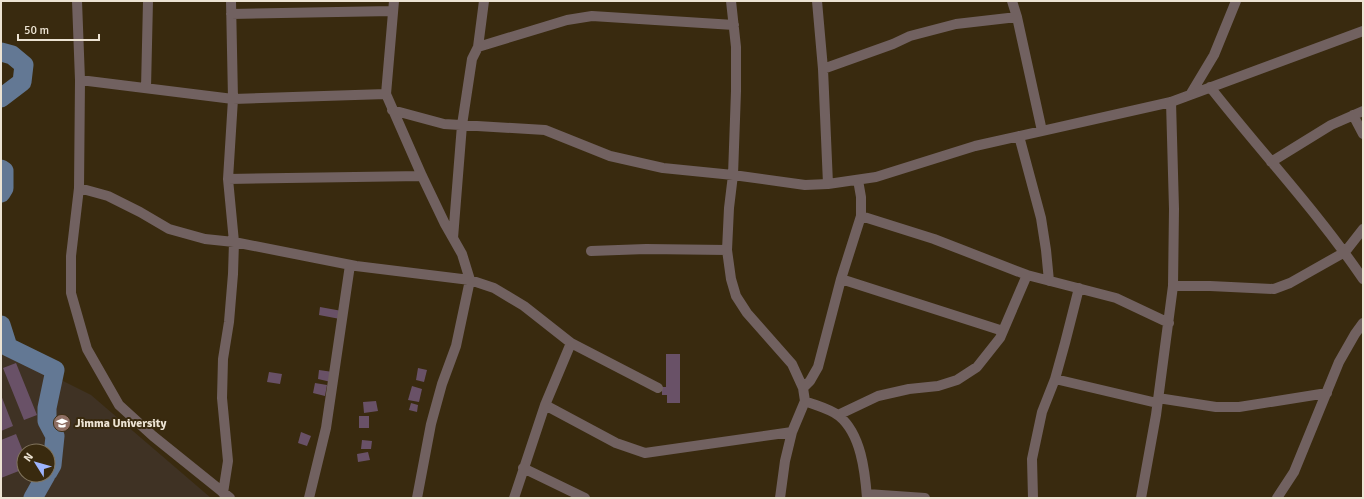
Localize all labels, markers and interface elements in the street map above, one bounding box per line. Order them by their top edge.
scale bar [18,16,99,42]
text: 50 m [24,23,49,38]
school or university icon: Jimma University [52,413,72,433]
place label: Jimma University [75,416,166,431]
north arrow [16,443,56,483]
text: N [21,450,36,464]

